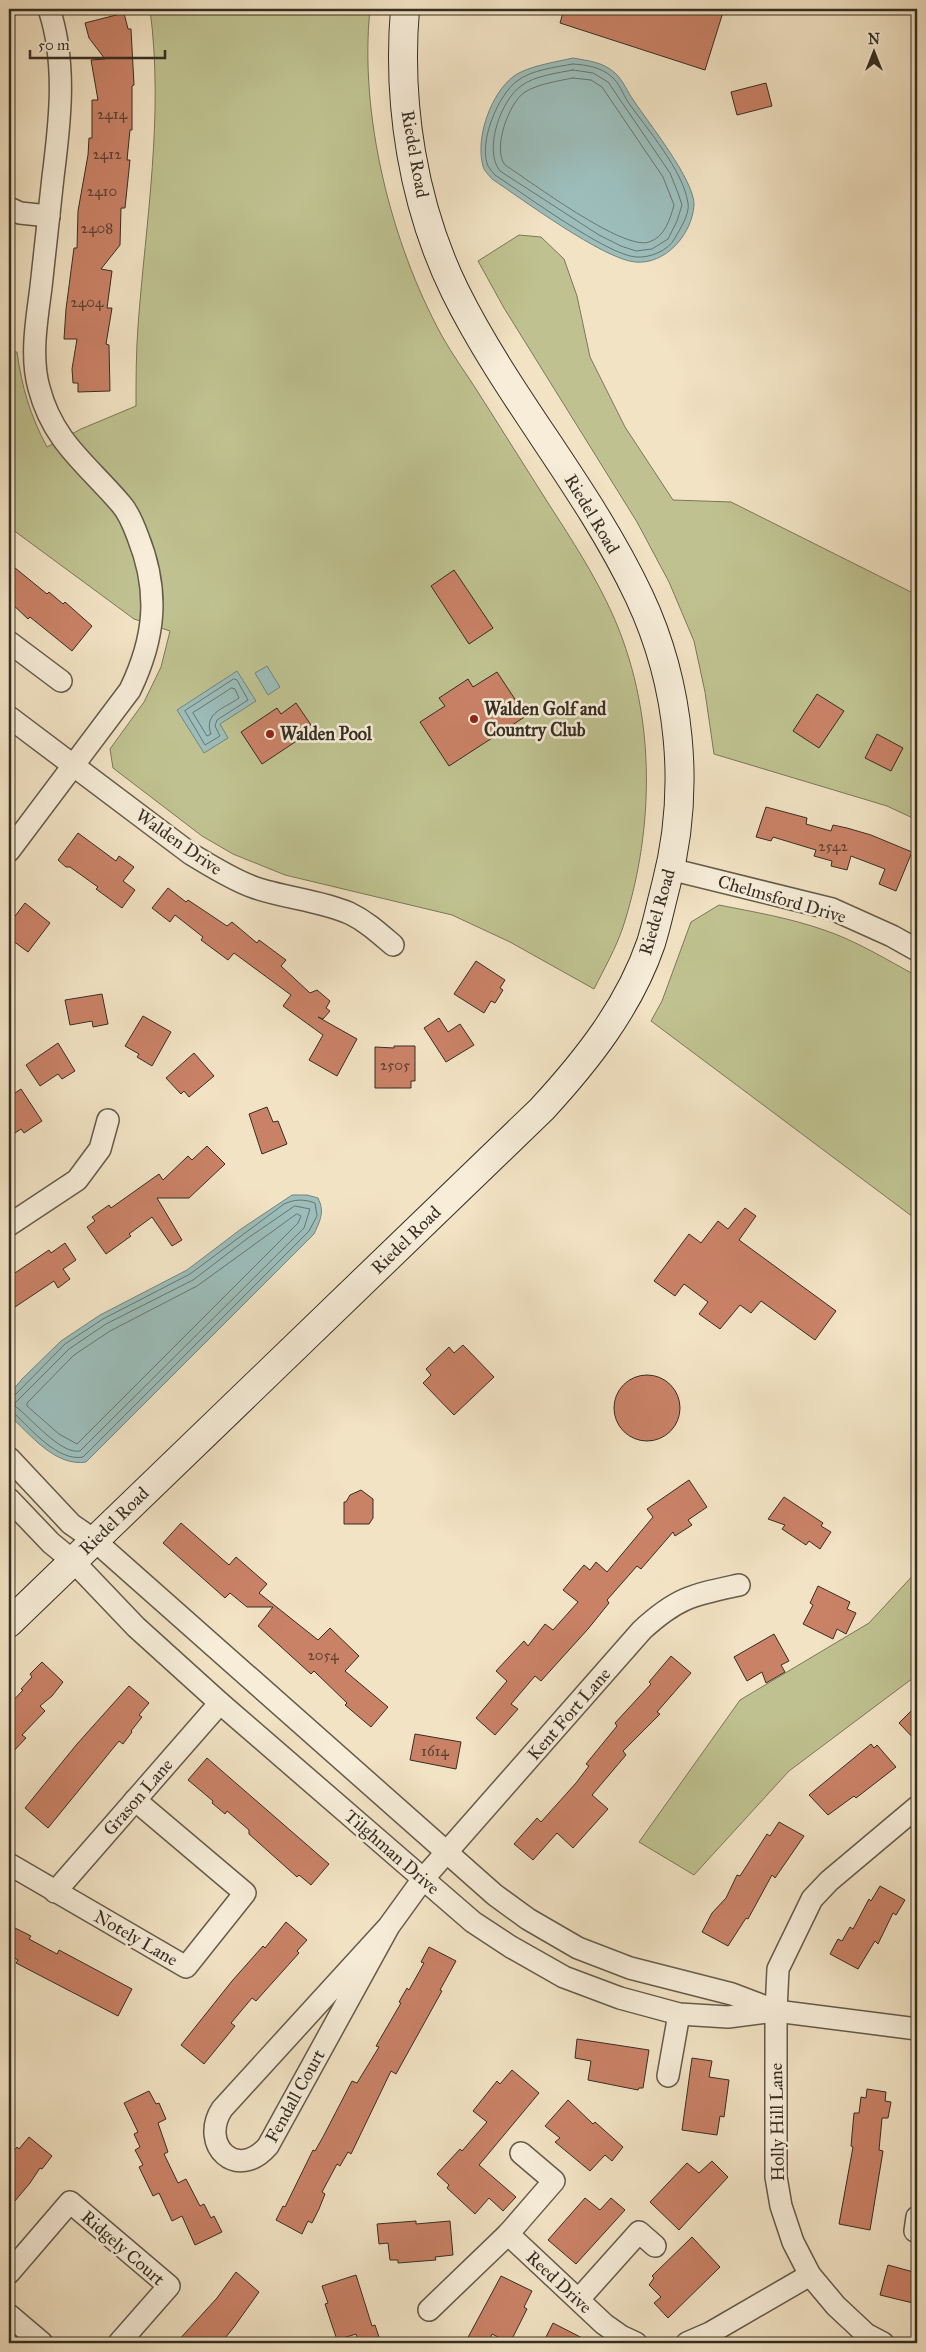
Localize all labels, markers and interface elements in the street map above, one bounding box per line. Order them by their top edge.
scale bar [30,28,165,60]
north arrow [848,28,898,78]
text: N [868,31,880,48]
text: 50 m [38,36,70,54]
house number: 2414 [97,105,128,123]
street label: Riedel Road [396,108,434,200]
house number: 2412 [92,145,122,163]
house number: 2410 [87,182,117,200]
house number: 2408 [81,219,113,237]
house number: 2404 [71,293,104,311]
street label: Riedel Road [560,470,624,558]
place label: Walden Golf and Country Club [484,698,607,742]
marker: Walden Golf and Country Club [468,713,480,725]
place label: Walden Pool [280,723,373,745]
marker: Walden Pool [264,728,276,740]
street label: Walden Drive [132,804,226,880]
house number: 2542 [818,837,848,855]
street label: Riedel Road [634,866,680,958]
street label: Chelmsford Drive [715,870,849,928]
house number: 2505 [380,1056,410,1074]
street label: Riedel Road [366,1201,446,1279]
street label: Riedel Road [74,1482,154,1560]
house number: 2054 [307,1646,339,1664]
street label: Kent Fort Lane [523,1663,615,1765]
house number: 1614 [421,1742,450,1760]
street label: Grason Lane [99,1754,177,1840]
street label: Tilghman Drive [339,1805,444,1900]
street label: Notely Lane [90,1905,182,1971]
street label: Fendall Court [260,2045,330,2146]
street label: Holly Hill Lane [765,2063,789,2181]
street label: Ridgely Court [76,2206,170,2291]
street label: Reed Drive [521,2246,597,2318]

